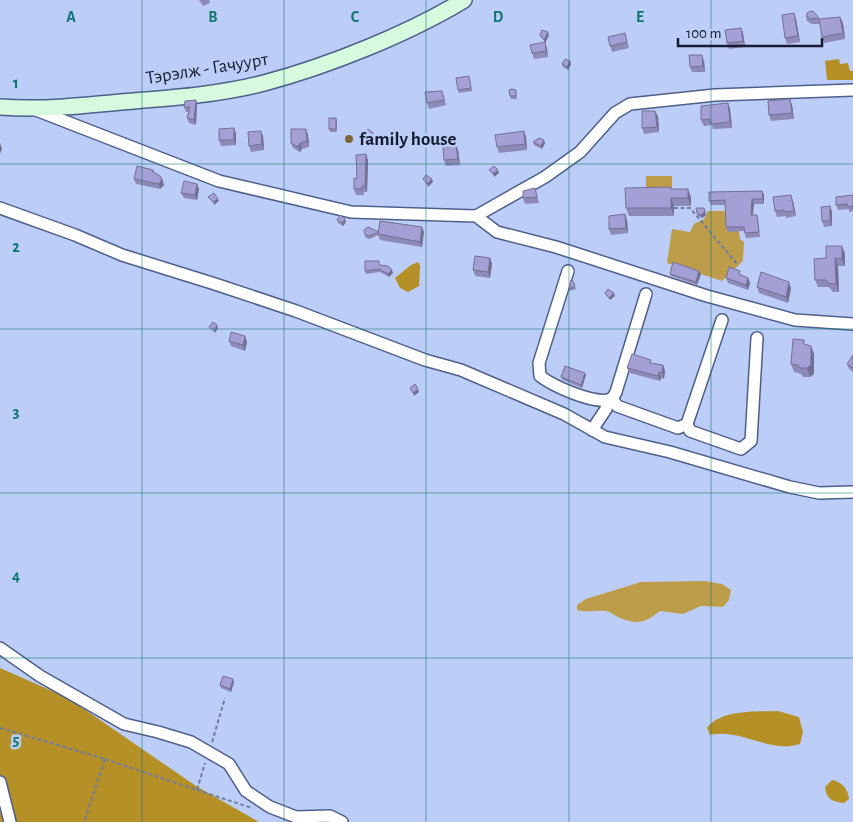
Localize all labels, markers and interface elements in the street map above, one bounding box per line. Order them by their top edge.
text: A [66,9,76,25]
text: B [208,9,218,25]
text: C [351,9,360,25]
text: D [493,9,504,25]
text: E [636,9,644,25]
scale bar [678,15,822,47]
text: 100 m [686,26,721,41]
street label: Тэрэлж - Гачуурт [145,50,270,88]
text: 1 [13,75,19,91]
place label: family house [359,130,457,149]
marker: family house [343,133,355,145]
text: 2 [12,239,20,255]
text: 3 [13,404,20,420]
text: 4 [12,568,20,584]
text: 5 [13,732,20,748]

